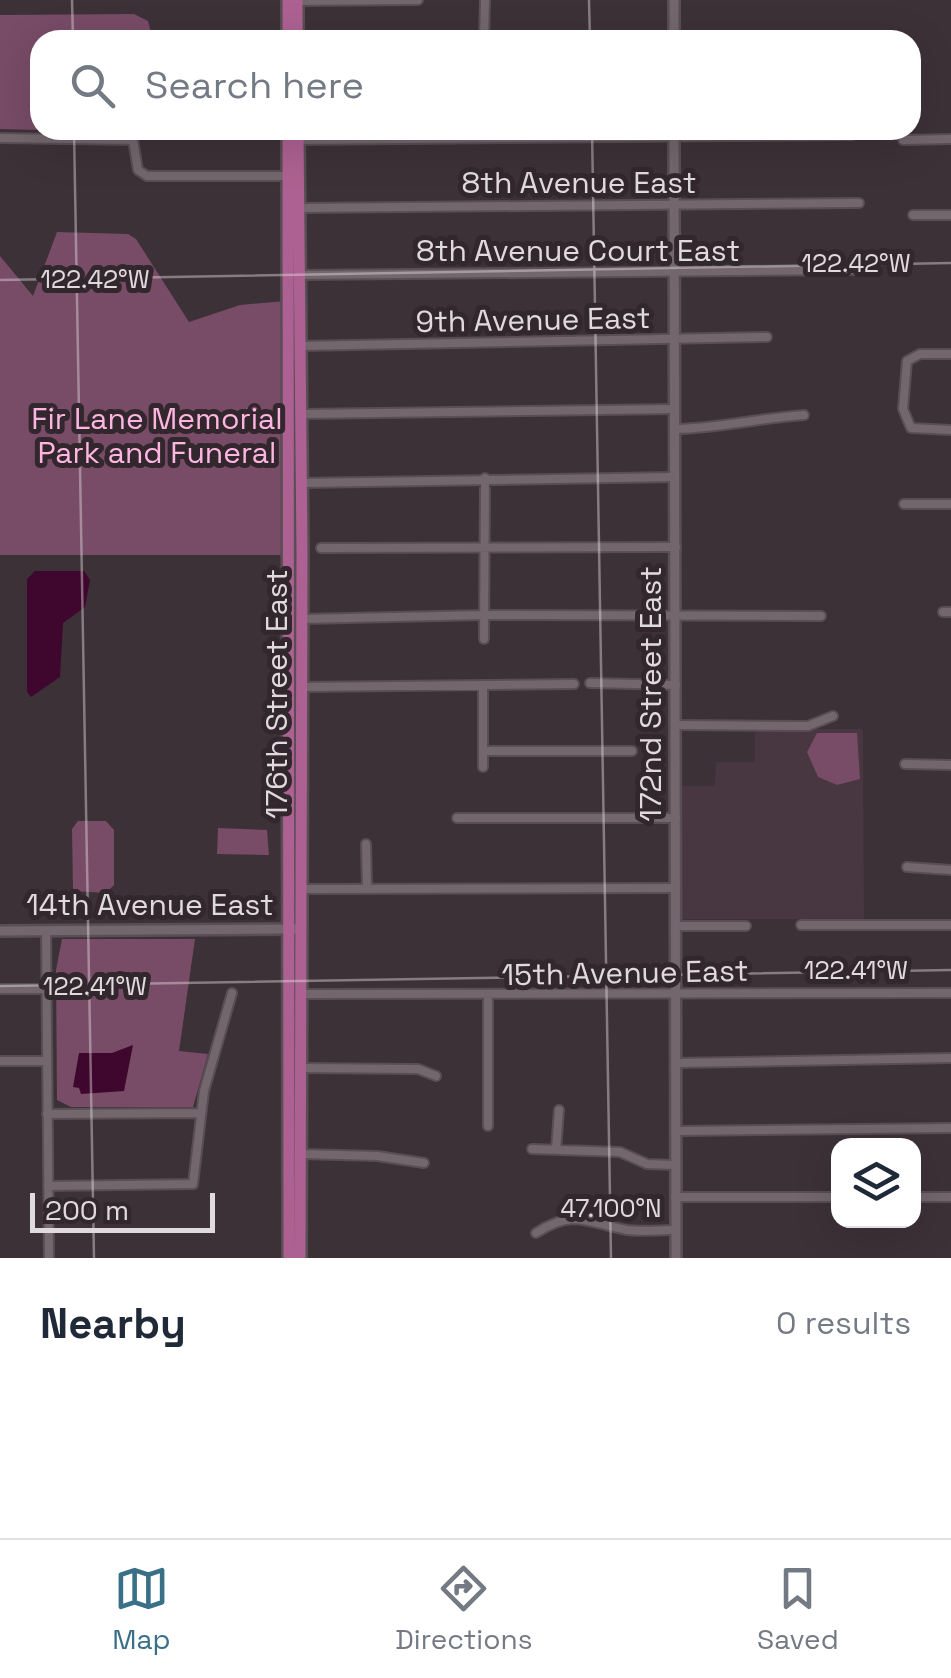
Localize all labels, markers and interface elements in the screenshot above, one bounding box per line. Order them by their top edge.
search box [30,30,921,140]
icon: search [65,58,120,113]
text: Search here [145,61,364,109]
street label: 8th Avenue East [461,163,697,202]
street label: 8th Avenue Court East [416,231,740,270]
text: 122.42°W [801,247,911,279]
text: 122.42°W [40,263,150,295]
street label: 9th Avenue East [415,298,651,341]
park label: Fir Lane Memorial Park and Funeral [31,399,283,472]
street label: 172nd Street East [631,566,670,822]
street label: 176th Street East [257,569,296,819]
street label: 14th Avenue East [26,885,274,924]
street label: 15th Avenue East [501,951,749,994]
text: 122.41°W [804,954,908,986]
text: 122.41°W [43,970,147,1002]
map controls [831,1138,921,1228]
button: layers [831,1138,921,1228]
scale bar [30,1188,215,1232]
text: 200 m [45,1192,129,1228]
text: 47.100°N [560,1192,662,1224]
text: Nearby [40,1297,186,1350]
text: 0 results [776,1303,911,1343]
tab: Map [112,1561,171,1657]
tab: Directions [395,1561,532,1657]
tab: Saved [757,1561,839,1657]

